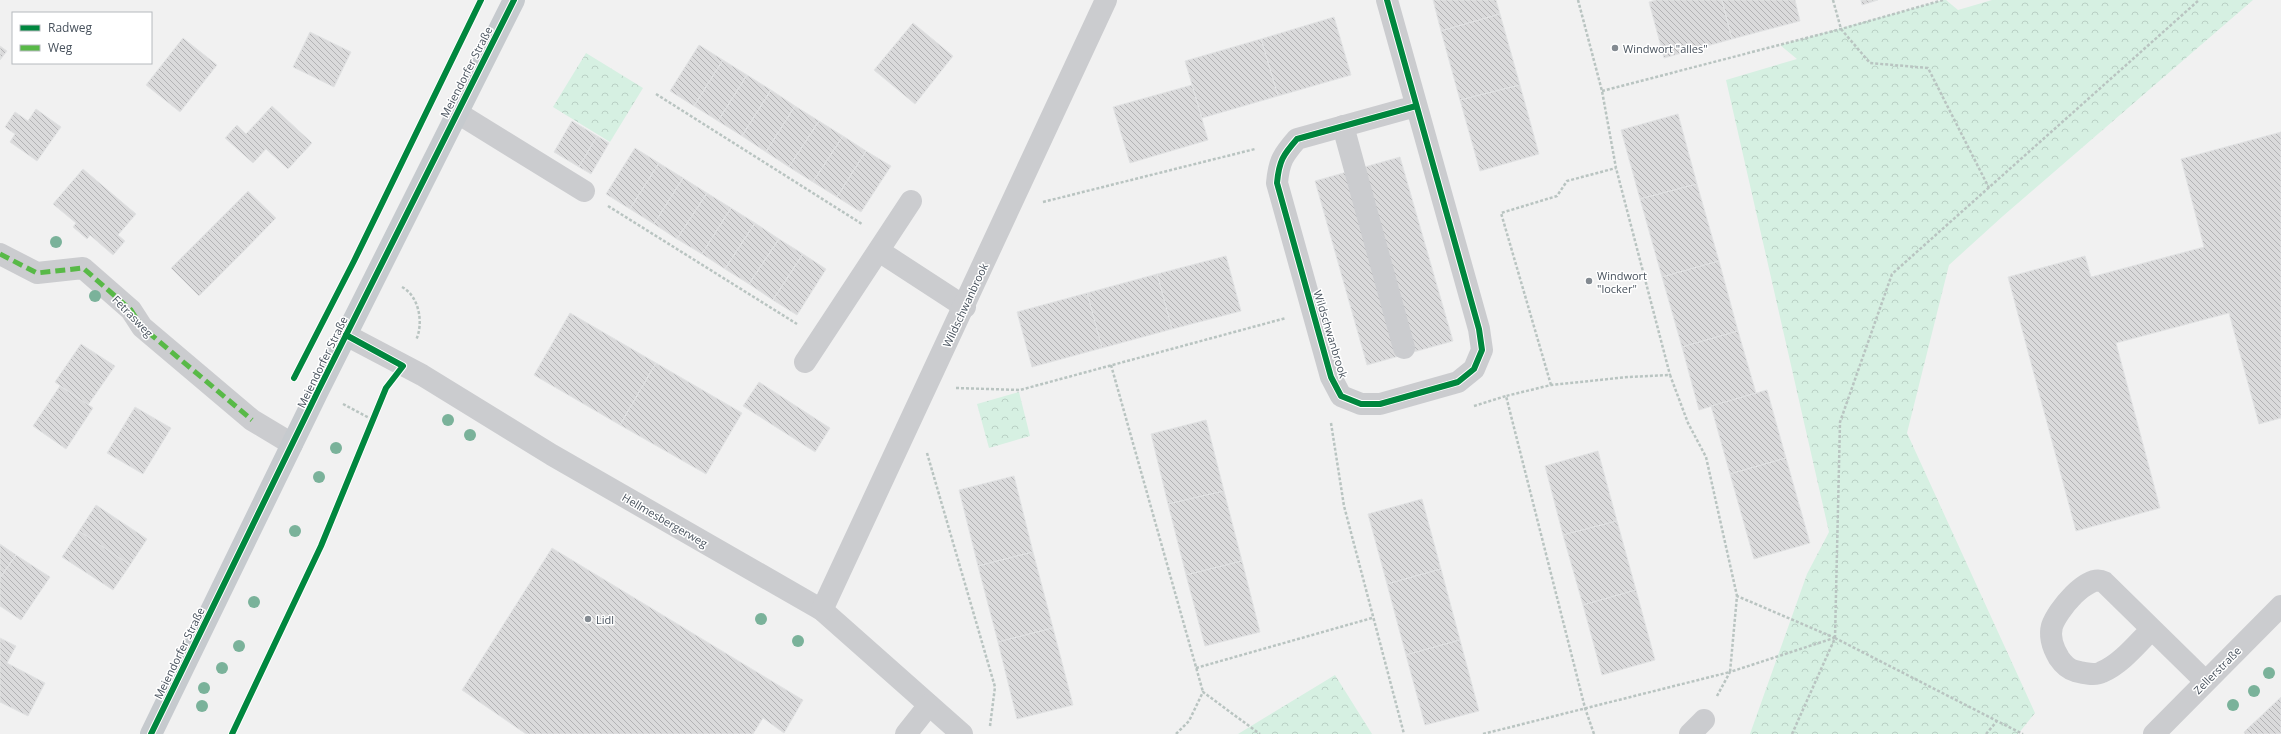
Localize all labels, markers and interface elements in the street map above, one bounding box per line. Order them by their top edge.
legend [12,12,152,64]
text: Radweg [48,19,92,36]
street label: Meiendorfer Straße [437,24,495,120]
text: Weg [48,39,73,56]
place label: Windwort "alles" [1623,41,1708,56]
marker: Windwort "alles" [1610,43,1620,53]
street label: Wildschwanbrook [939,260,991,350]
place label: Windwort "locker" [1597,268,1647,296]
marker: Windwort "locker" [1584,276,1594,286]
street label: Wildschwanbrook [1310,288,1352,380]
street label: Fetrasweg [109,292,157,340]
street label: Meiendorfer Straße [293,314,351,410]
street label: Hellmesbergerweg [620,489,710,551]
street label: Meiendorfer Straße [150,605,208,701]
place label: Lidl [596,612,614,627]
marker: Lidl [583,614,593,624]
street label: Zellerstraße [2190,643,2244,697]

